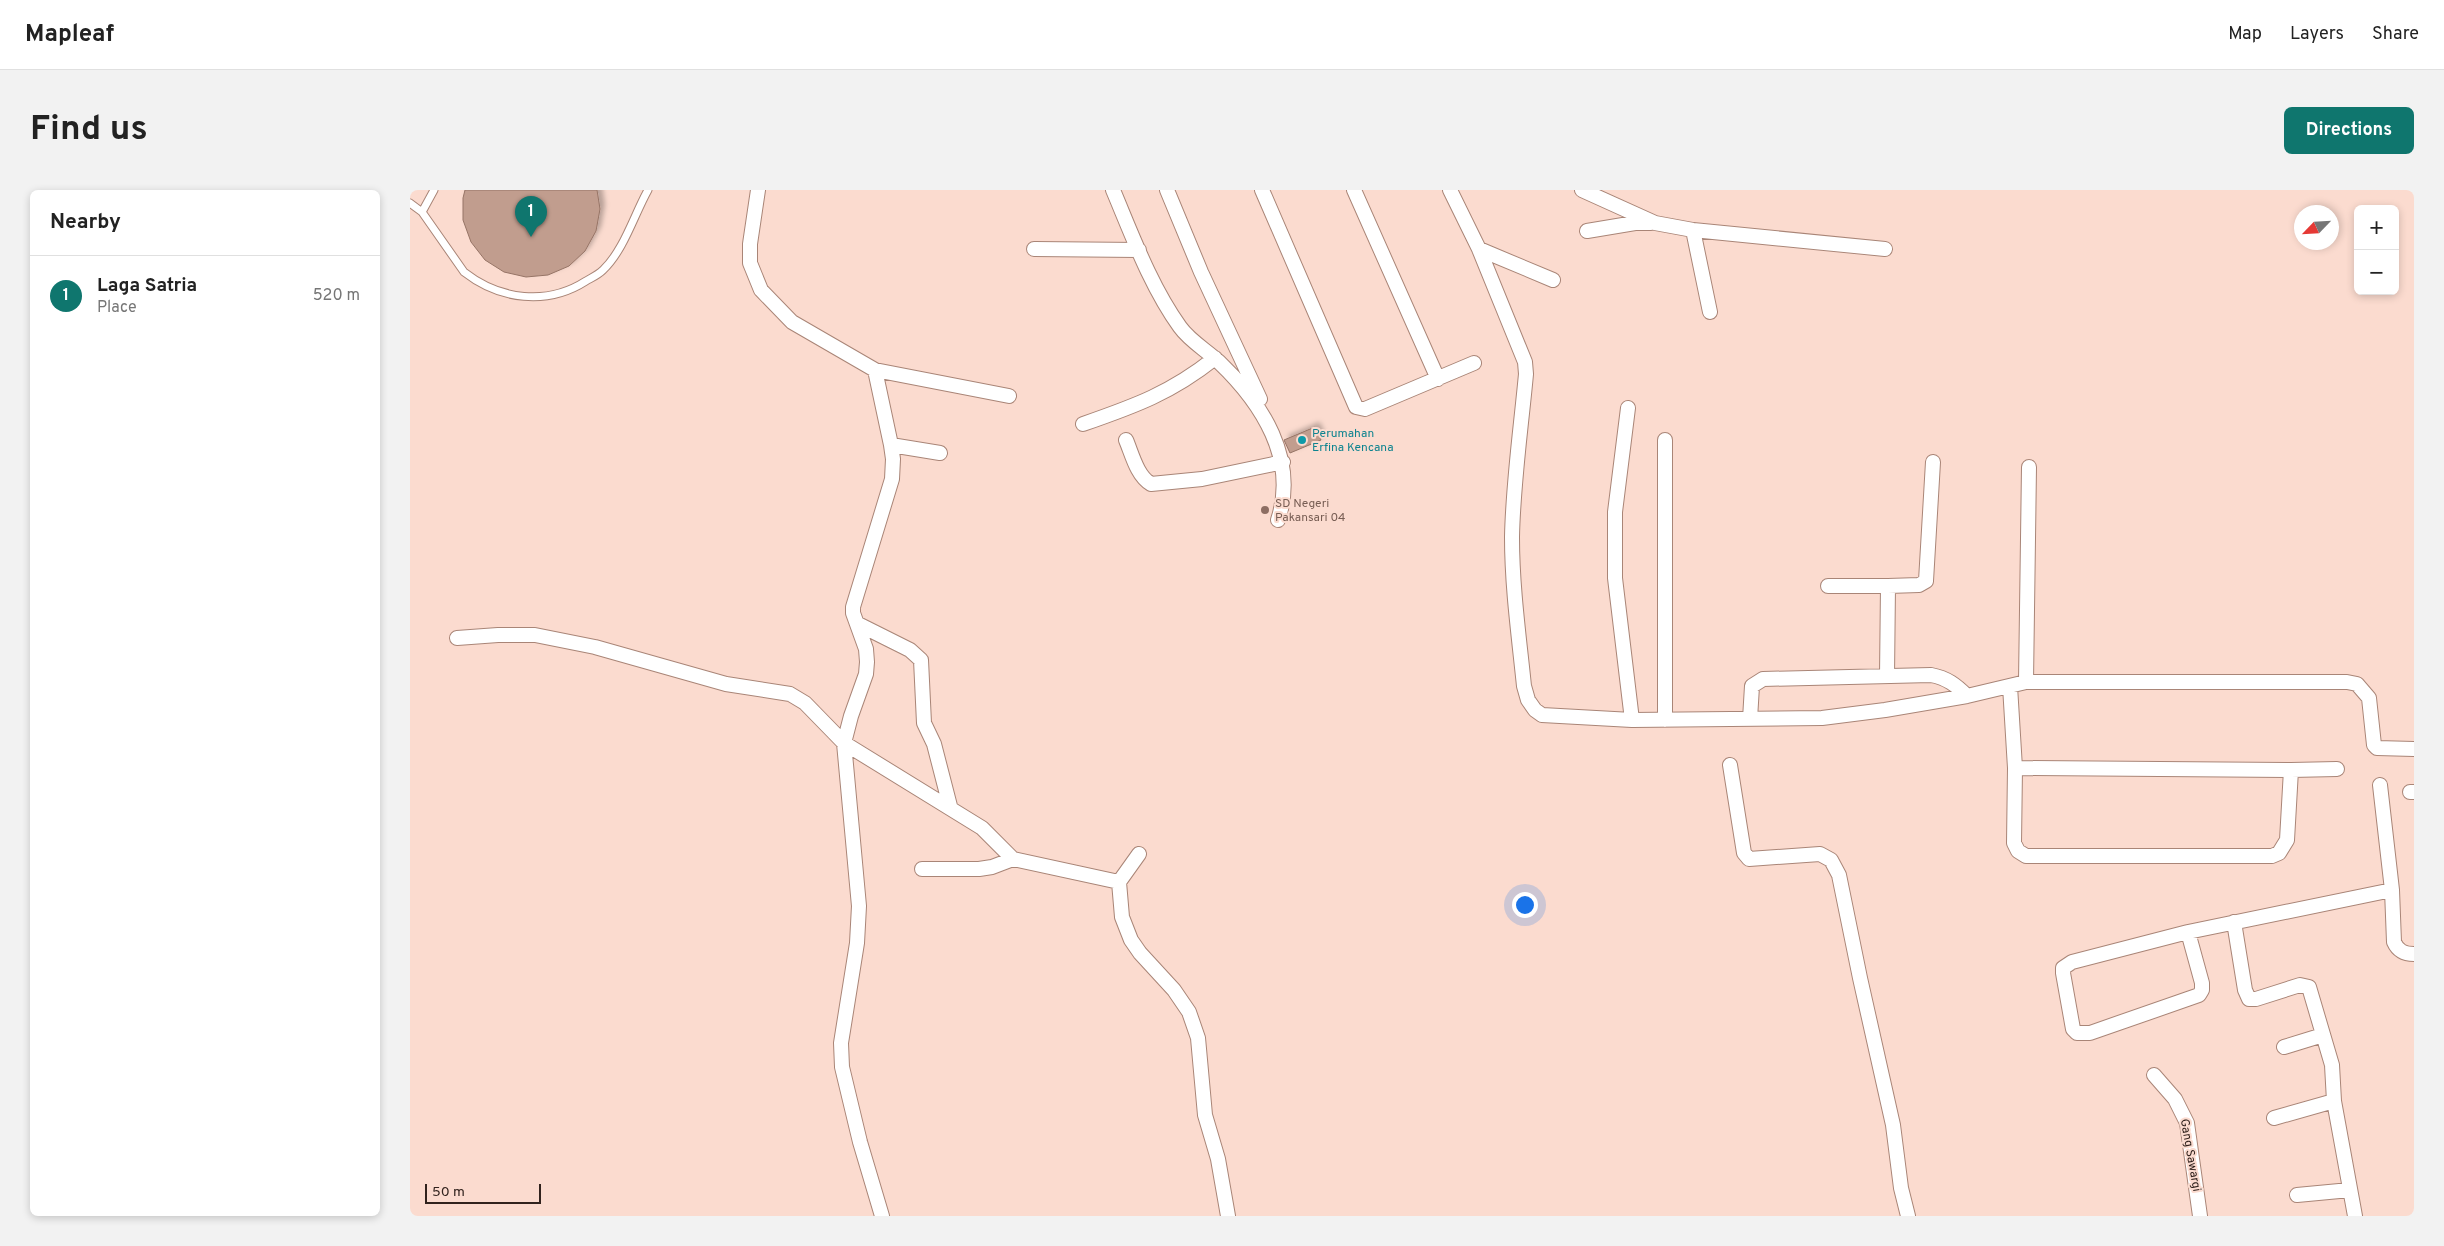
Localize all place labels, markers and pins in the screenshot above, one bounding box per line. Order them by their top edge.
pin: 1 [515,196,547,237]
place label: Perumahan Erfina Kencana [1312,426,1394,456]
marker: Perumahan Erfina Kencana [1296,434,1308,446]
place label: SD Negeri Pakansari 04 [1275,496,1346,526]
marker: SD Negeri Pakansari 04 [1259,504,1271,516]

